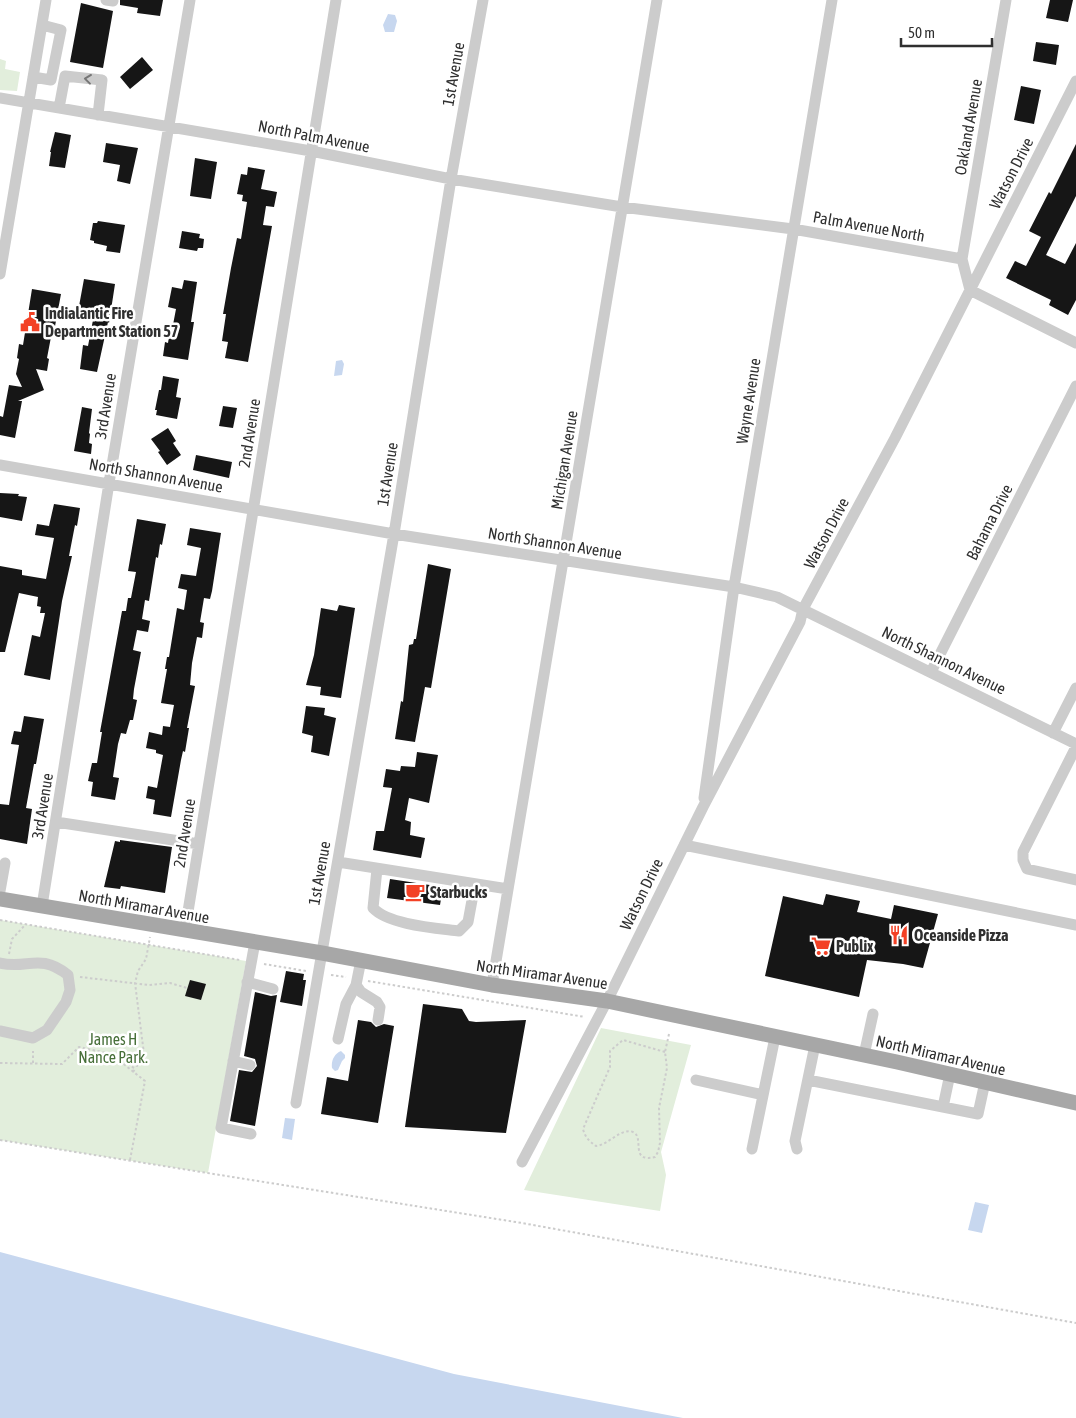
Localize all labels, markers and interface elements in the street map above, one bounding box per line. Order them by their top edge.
scale bar [901,15,992,47]
text: 50 m [908,24,935,41]
street label: 1st Avenue [439,41,467,107]
one-way arrow [84,74,92,85]
street label: Oakland Avenue [951,78,985,176]
street label: North Palm Avenue [257,116,371,156]
street label: Watson Drive [985,134,1037,212]
street label: Palm Avenue North [812,207,926,245]
place label: Indialantic Fire Department Station 57 [45,304,178,340]
public building icon: Indialantic Fire Department Station 57 [19,311,41,333]
street label: Wayne Avenue [732,357,765,445]
street label: 3rd Avenue [91,372,119,440]
street label: 2nd Avenue [235,397,263,469]
street label: Michigan Avenue [547,409,582,511]
street label: 1st Avenue [373,441,401,507]
street label: North Shannon Avenue [88,454,224,496]
street label: Bahama Drive [962,481,1016,563]
street label: Watson Drive [800,495,852,571]
street label: North Shannon Avenue [487,524,623,562]
street label: North Shannon Avenue [879,622,1009,698]
street label: 3rd Avenue [28,772,56,840]
street label: 2nd Avenue [170,797,198,869]
street label: 1st Avenue [305,840,333,906]
street label: Watson Drive [616,855,666,933]
cafe icon: Starbucks [404,881,426,903]
place label: Starbucks [430,883,488,901]
street label: North Miramar Avenue [77,886,211,926]
restaurant icon: Oceanside Pizza [888,924,910,946]
place label: Oceanside Pizza [914,926,1008,944]
supermarket icon: Publix [810,935,832,957]
place label: Publix [836,937,874,955]
street label: North Miramar Avenue [475,956,609,992]
park label: James H Nance Park. [78,1030,148,1066]
street label: North Miramar Avenue [874,1031,1008,1079]

